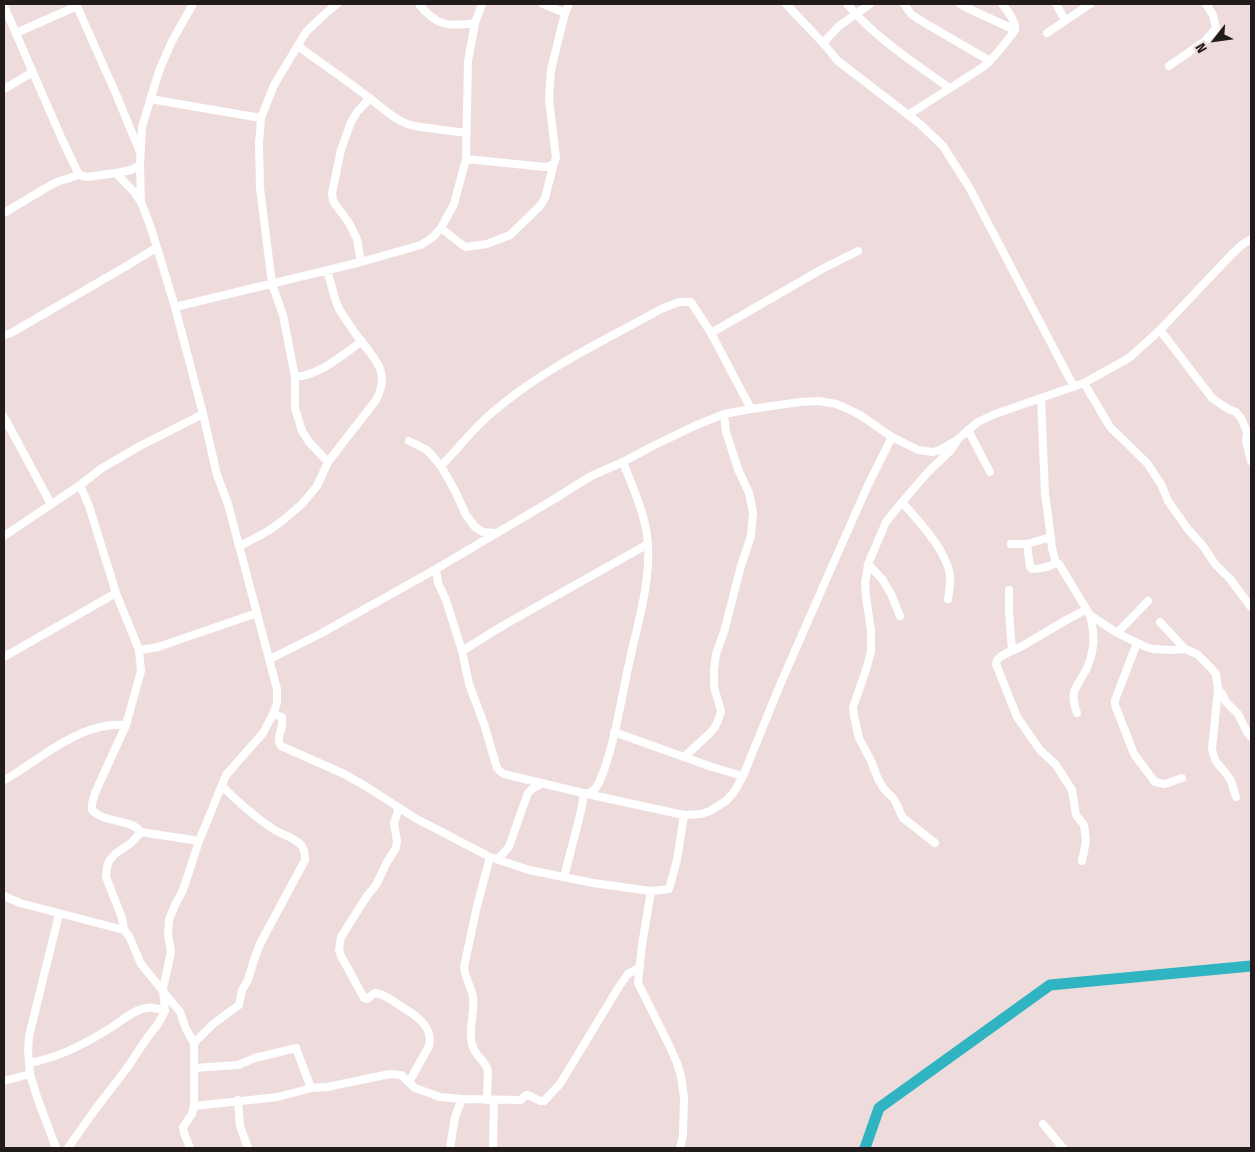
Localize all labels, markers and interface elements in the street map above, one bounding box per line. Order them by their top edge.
north arrow [1190,15,1240,65]
text: N [1192,40,1211,56]

